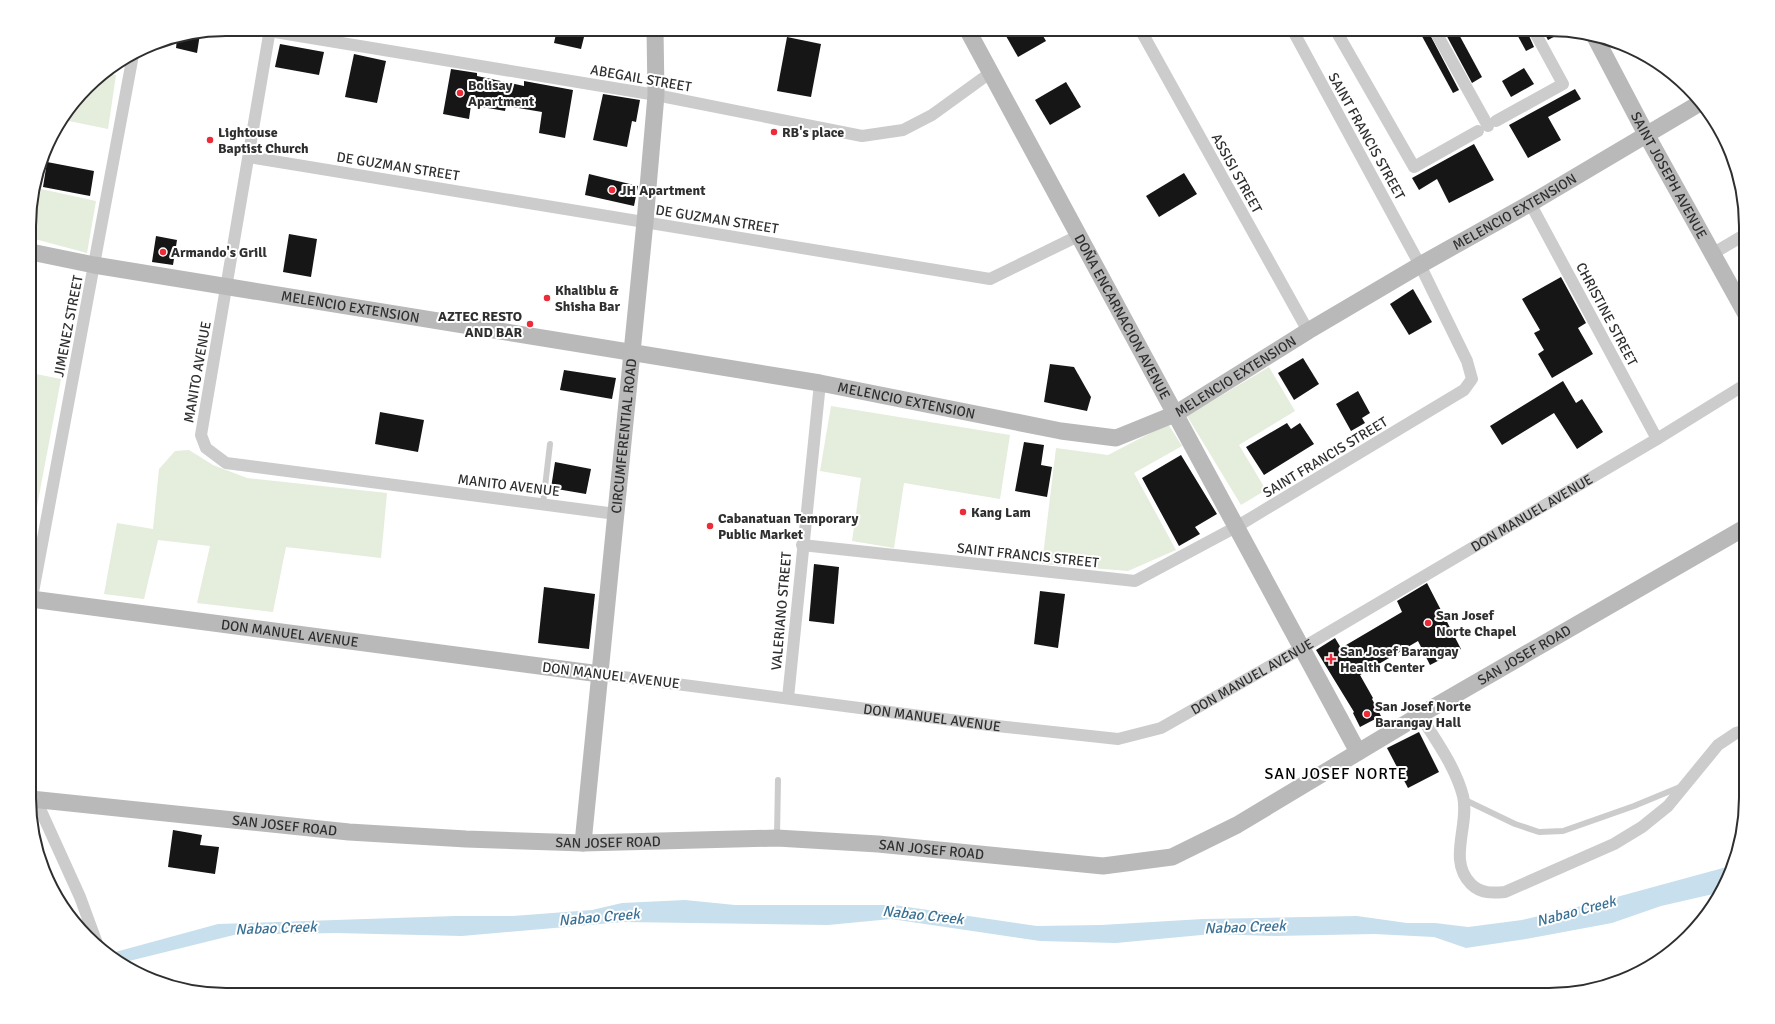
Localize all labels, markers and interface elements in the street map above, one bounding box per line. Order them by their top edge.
street label: ABEGAIL STREET [589,61,693,96]
street label: SAINT FRANCIS STREET [1325,70,1409,203]
place label: Bolisay Apartment [468,77,535,110]
marker: Bolisay Apartment [455,88,465,98]
street label: SAINT JOSEPH AVENUE [1627,109,1710,242]
place label: Lightouse Baptist Church [218,124,309,157]
place label: RB's place [782,124,844,141]
marker: RB's place [769,127,779,137]
street label: ASSISI STREET [1208,130,1266,216]
marker: Lightouse Baptist Church [205,135,215,145]
street label: DE GUZMAN STREET [335,148,461,185]
street label: MELENCIO EXTENSION [1450,170,1580,254]
place label: JH Apartment [620,182,706,199]
marker: JH Apartment [607,185,617,195]
street label: DE GUZMAN STREET [654,201,780,238]
street label: DOÑA ENCARNACION AVENUE [1071,231,1174,402]
place label: Armando's Grill [171,244,267,261]
marker: Armando's Grill [158,247,168,257]
street label: CHRISTINE STREET [1572,260,1641,369]
street label: JIMENEZ STREET [50,274,87,378]
place label: Khaliblu & Shisha Bar [555,282,620,315]
street label: MELENCIO EXTENSION [280,288,421,327]
marker: Khaliblu & Shisha Bar [542,293,552,303]
place label: AZTEC RESTO AND BAR [438,308,522,341]
marker: AZTEC RESTO AND BAR [525,319,535,329]
street label: MANITO AVENUE [180,320,215,424]
street label: MELENCIO EXTENSION [1172,332,1300,421]
street label: CIRCUMFERENTIAL ROAD [608,358,640,514]
street label: MELENCIO EXTENSION [836,379,977,423]
street label: SAINT FRANCIS STREET [1260,413,1391,501]
street label: MANITO AVENUE [457,471,561,500]
street label: DON MANUEL AVENUE [1468,471,1596,556]
place label: Kang Lam [971,504,1031,521]
marker: Kang Lam [958,507,968,517]
place label: Cabanatuan Temporary Public Market [718,510,859,543]
marker: Cabanatuan Temporary Public Market [705,521,715,531]
street label: SAINT FRANCIS STREET [956,540,1100,571]
street label: VALERIANO STREET [768,551,795,671]
place label: San Josef Norte Chapel [1436,607,1517,640]
street label: DON MANUEL AVENUE [220,616,360,651]
marker: San Josef Norte Chapel [1423,618,1433,628]
street label: SAN JOSEF ROAD [1474,622,1574,689]
street label: DON MANUEL AVENUE [1188,635,1317,718]
place label: San Josef Barangay Health Center [1340,643,1458,676]
marker: San Josef Barangay Health Center [1325,653,1337,665]
street label: DON MANUEL AVENUE [541,659,681,692]
place label: San Josef Norte Barangay Hall [1375,698,1471,731]
street label: DON MANUEL AVENUE [862,701,1002,735]
marker: San Josef Norte Barangay Hall [1362,709,1372,719]
district label: SAN JOSEF NORTE [1264,764,1408,784]
street label: SAN JOSEF ROAD [231,812,338,840]
street label: SAN JOSEF ROAD [555,833,661,852]
street label: SAN JOSEF ROAD [878,836,985,863]
water label: Nabao Creek [1534,891,1619,930]
water label: Nabao Creek [882,902,966,928]
water label: Nabao Creek [558,904,642,930]
water label: Nabao Creek [1204,917,1287,937]
water label: Nabao Creek [235,918,318,938]

